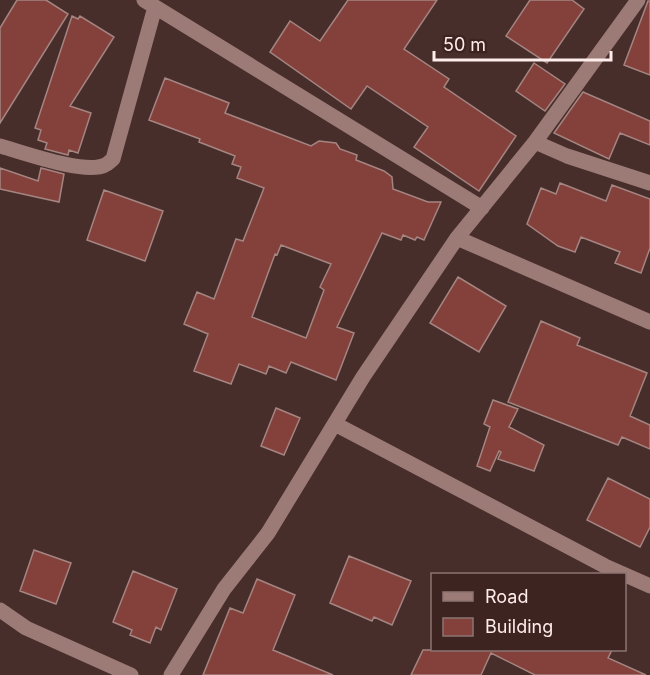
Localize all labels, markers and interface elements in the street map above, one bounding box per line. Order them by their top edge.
scale bar [434,24,611,62]
text: 50 m [443,34,486,55]
legend [431,573,626,651]
text: Road [485,586,528,607]
text: Building [485,616,553,637]

